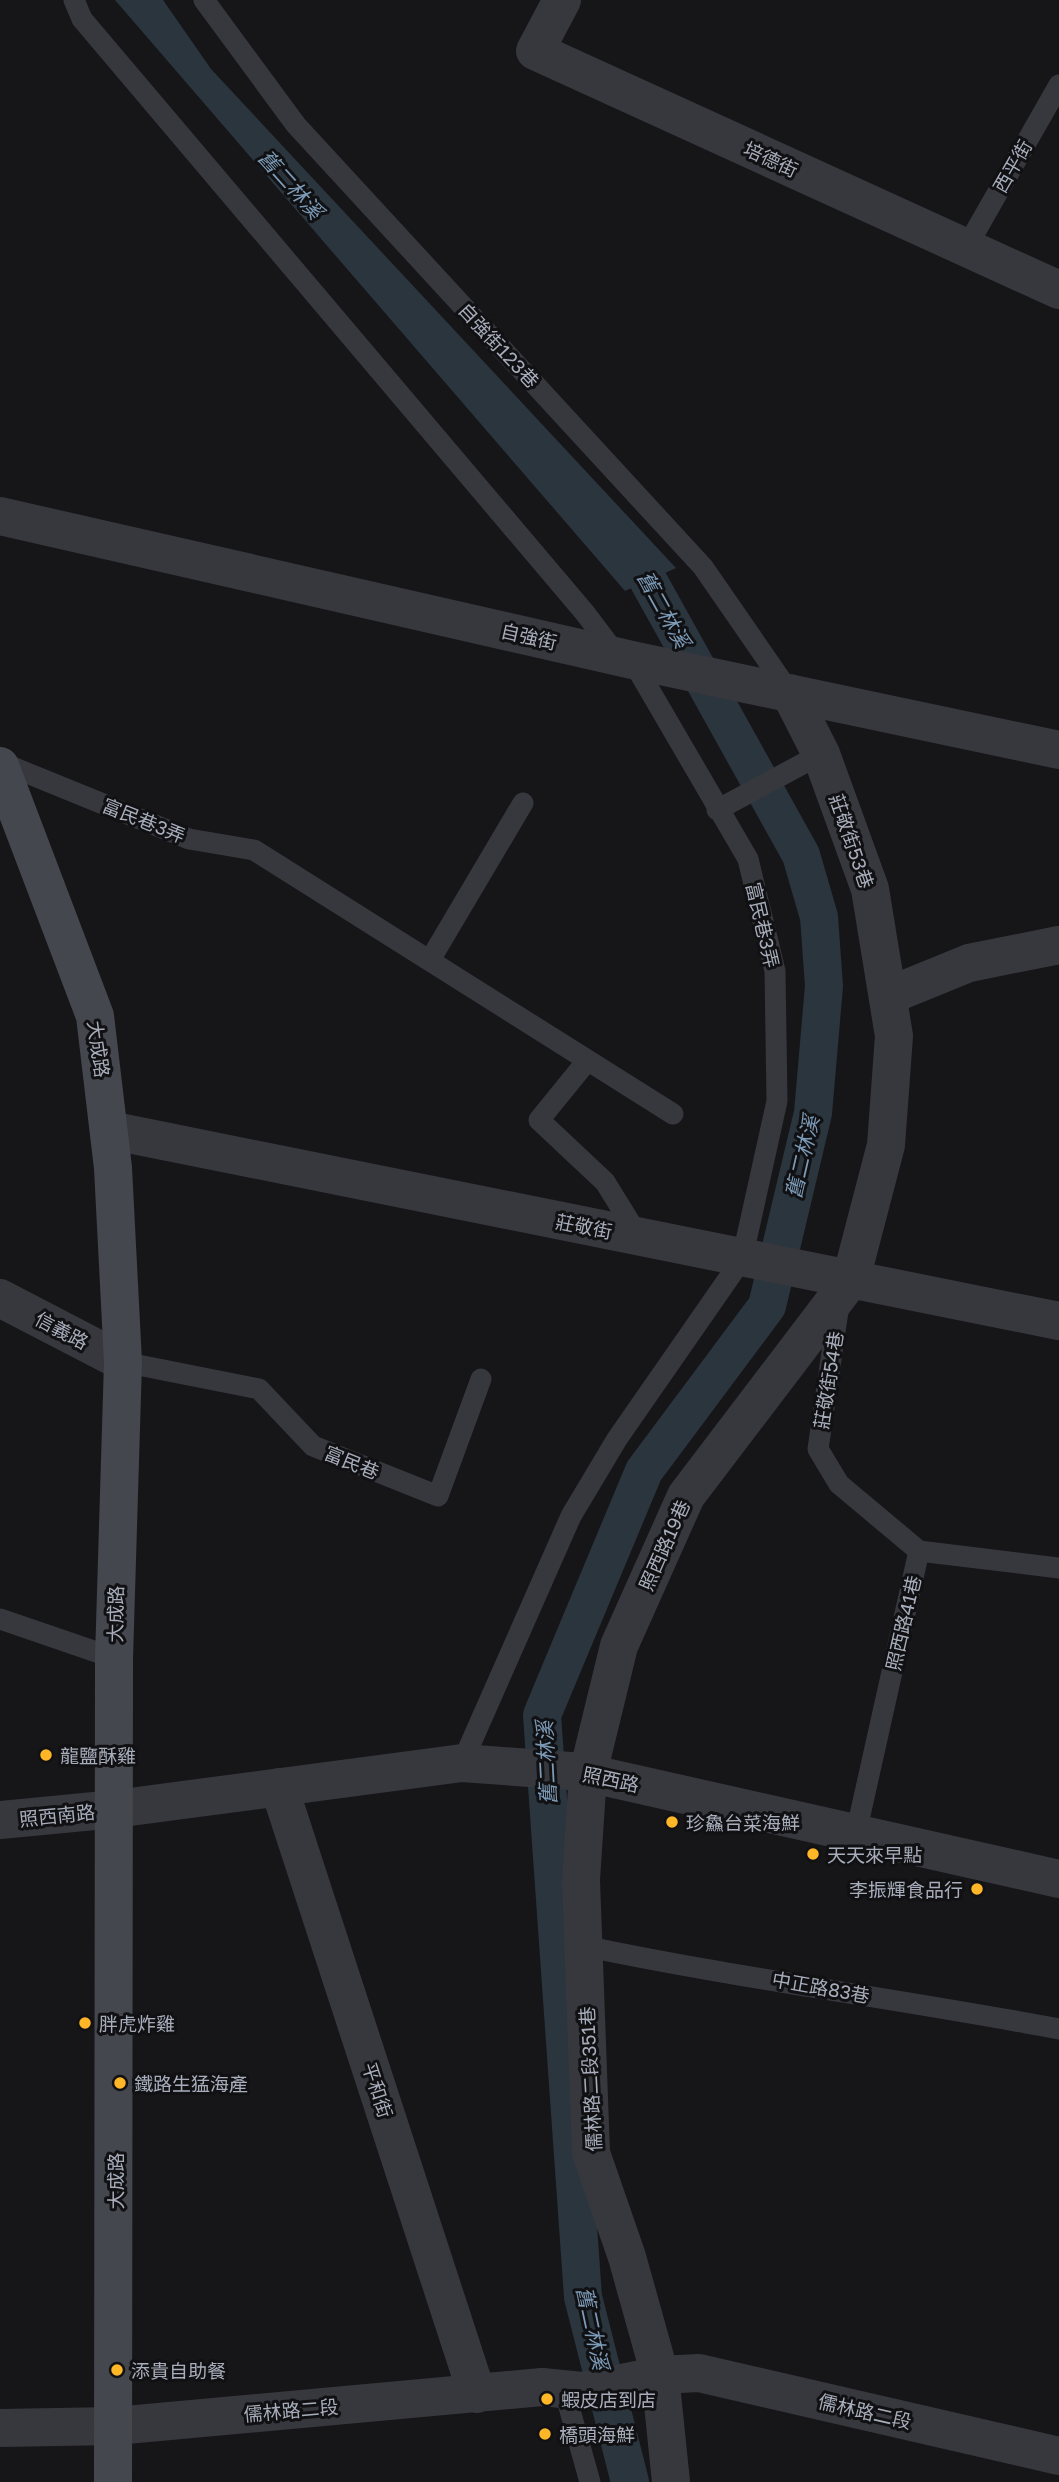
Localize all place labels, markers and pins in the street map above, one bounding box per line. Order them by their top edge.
place label: 龍鹽酥雞 [60,1744,136,1767]
marker: 龍鹽酥雞 [38,1747,54,1763]
place label: 珍鱻台菜海鮮 [686,1811,800,1834]
marker: 珍鱻台菜海鮮 [664,1814,680,1830]
place label: 天天來早點 [827,1843,922,1866]
marker: 天天來早點 [805,1846,821,1862]
place label: 李振輝食品行 [849,1878,963,1901]
marker: 李振輝食品行 [969,1881,985,1897]
place label: 胖虎炸雞 [99,2012,175,2035]
marker: 胖虎炸雞 [77,2015,93,2031]
place label: 鐵路生猛海產 [134,2072,248,2095]
marker: 鐵路生猛海產 [112,2075,128,2091]
place label: 添貴自助餐 [131,2359,226,2382]
marker: 添貴自助餐 [109,2362,125,2378]
place label: 蝦皮店到店 [561,2388,656,2411]
marker: 蝦皮店到店 [539,2391,555,2407]
place label: 橋頭海鮮 [559,2423,635,2446]
marker: 橋頭海鮮 [537,2426,553,2442]

